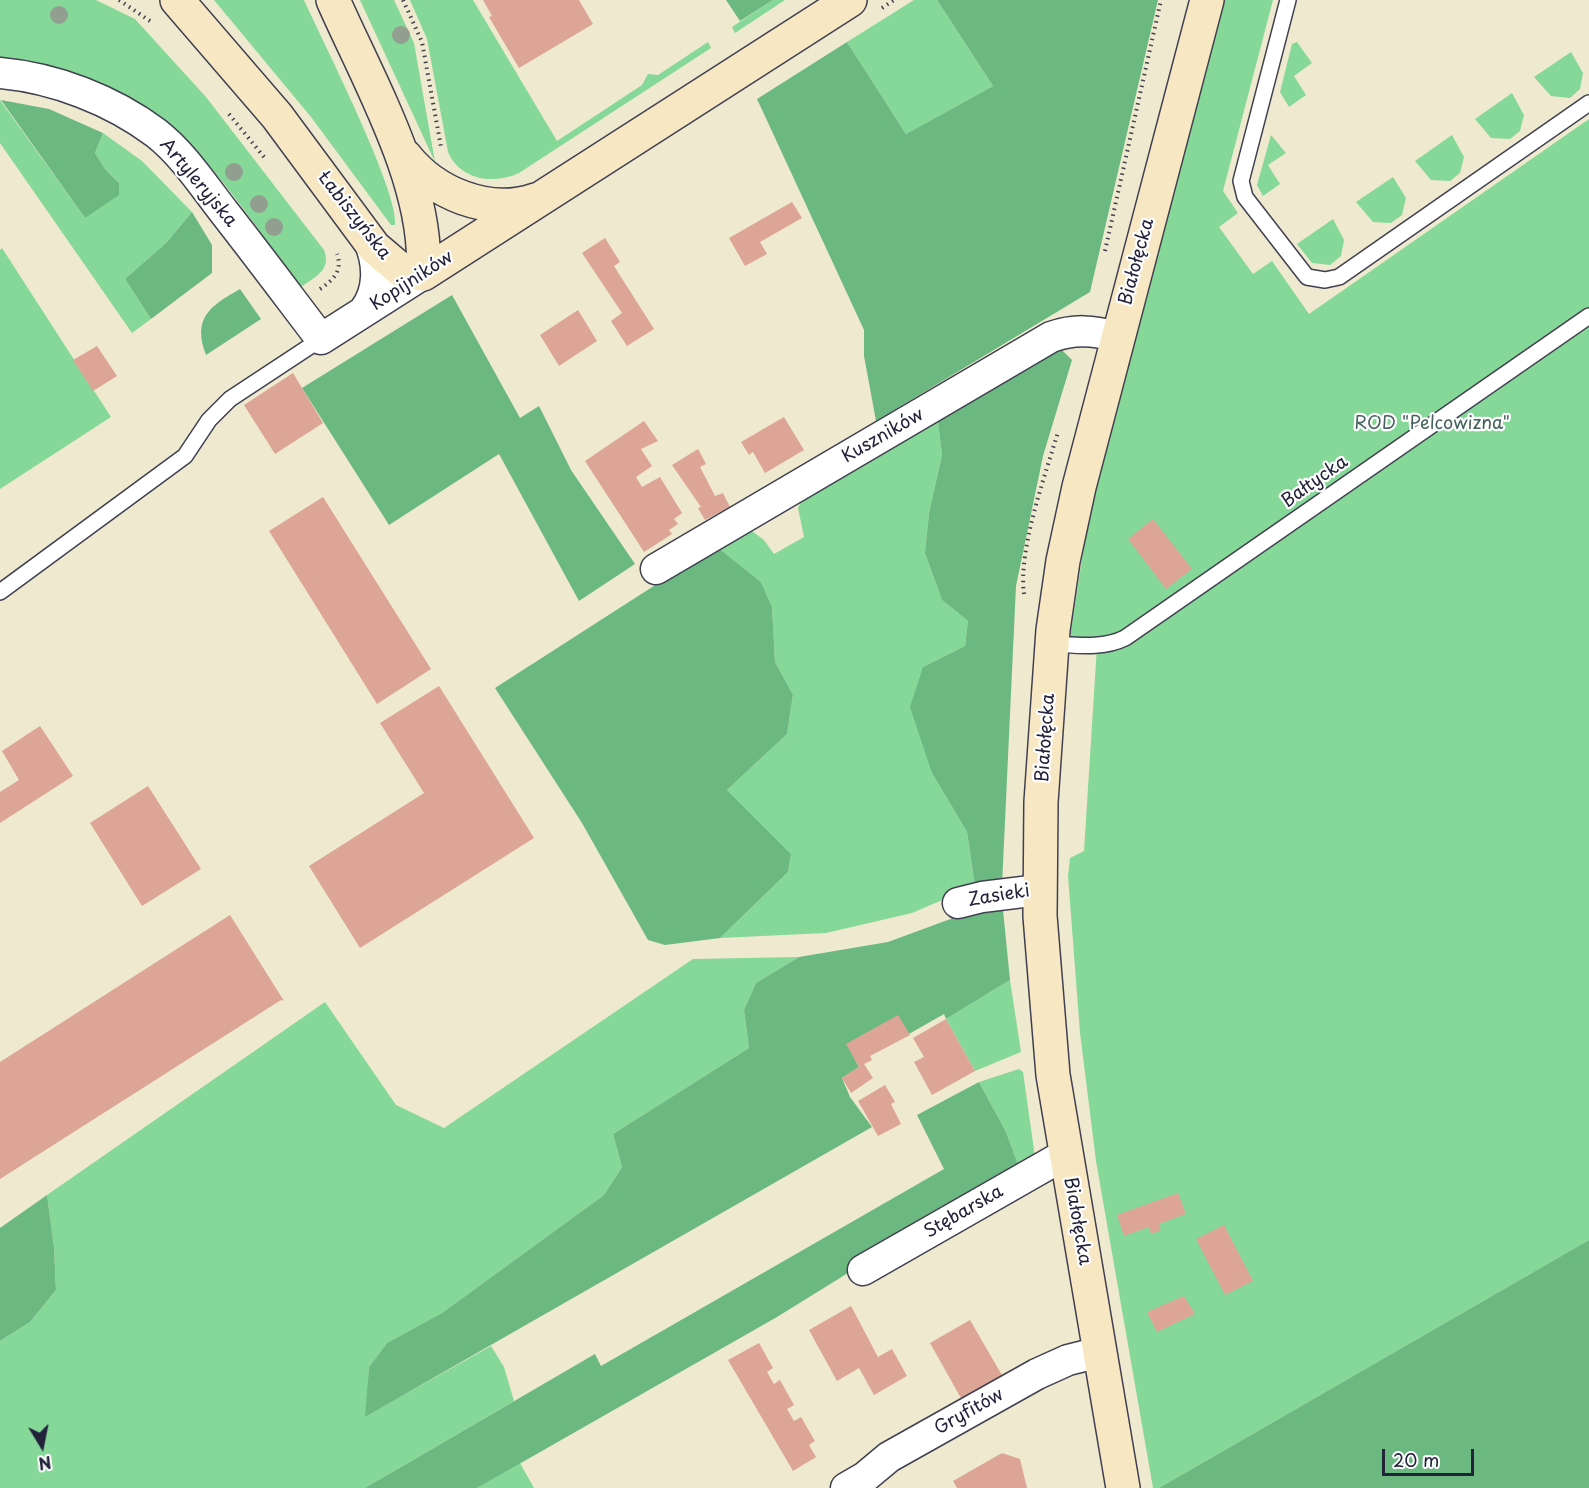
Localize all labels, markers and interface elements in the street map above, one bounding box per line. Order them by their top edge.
street label: Artyleryjska [155,134,241,232]
street label: Łabiszyńska [313,168,395,264]
street label: Białołęcka [1115,216,1159,308]
street label: Kopijników [367,246,457,316]
street label: Kuszników [838,404,928,468]
park label: ROD "Pelcowizna" [1354,413,1510,435]
street label: Bałtycka [1278,451,1352,513]
street label: Białołęcka [1032,693,1060,783]
street label: Zasieki [967,880,1031,912]
street label: Białołęcka [1059,1175,1095,1267]
street label: Stębarska [921,1181,1007,1243]
street label: Gryfitów [931,1384,1007,1440]
north arrow [12,1416,72,1476]
scale bar [1385,1437,1476,1475]
text: 20 m [1393,1446,1439,1473]
text: N [37,1451,53,1477]

